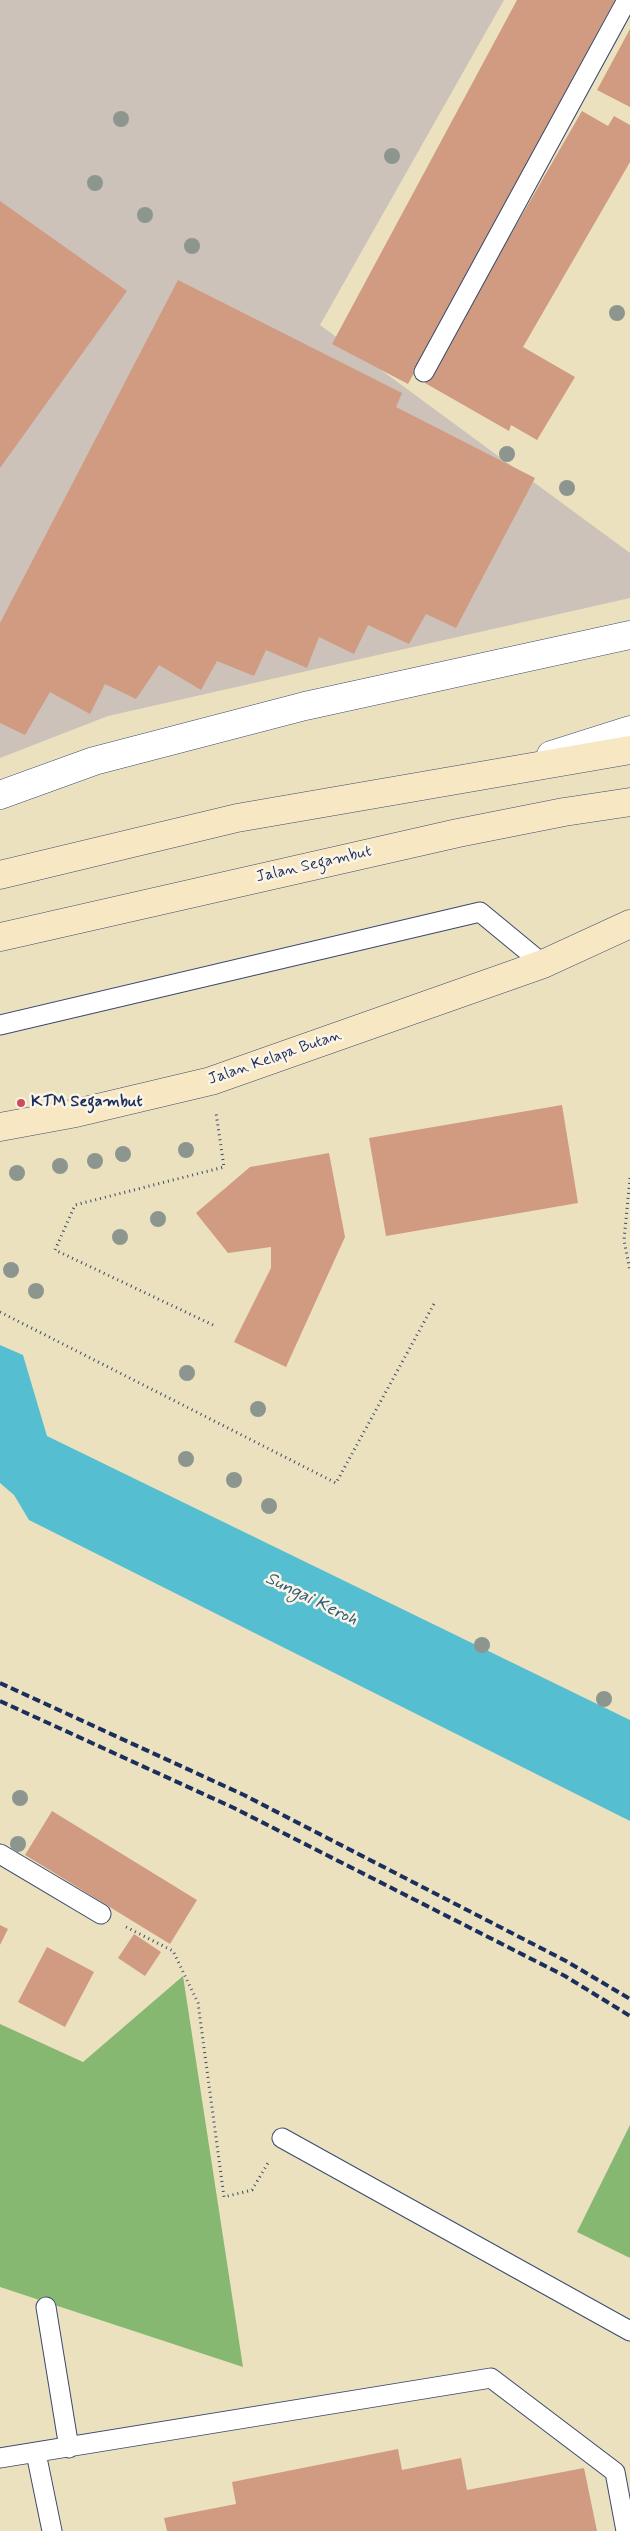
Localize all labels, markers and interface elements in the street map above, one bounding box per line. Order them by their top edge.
street label: Jalan Segambut [254,842,374,888]
street label: Jalan Kelapa Butan [206,1026,344,1090]
place label: KTM Segambut [31,1093,143,1113]
marker: KTM Segambut [15,1097,27,1109]
water label: Sungai Keroh [261,1568,361,1632]

